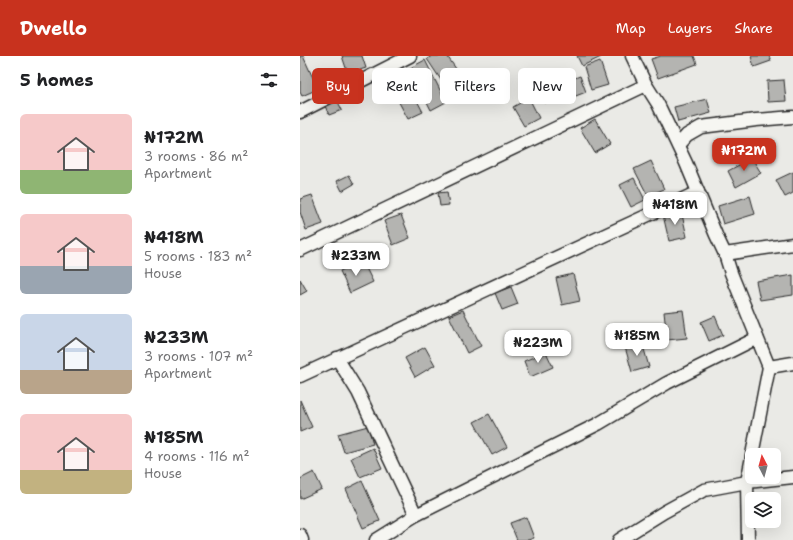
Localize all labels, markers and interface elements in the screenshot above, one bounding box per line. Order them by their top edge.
text: Dwello [20,16,87,41]
text: Map [616,19,646,37]
text: Layers [668,19,712,37]
text: Share [734,19,773,37]
chip: Buy [312,68,364,104]
chip: Rent [372,68,432,104]
chip: Filters [440,68,510,104]
chip: New [518,68,576,104]
text: 5 homes [20,69,93,91]
icon: filters [258,69,280,91]
text: ₦172M [144,126,204,148]
icon: home [52,130,100,178]
pin: ₦172M [716,138,772,172]
text: ₦172M [721,142,767,159]
text: 3 rooms · 86 m² [144,148,248,165]
text: Apartment [144,165,212,182]
pin: ₦418M [647,192,703,226]
text: ₦418M [652,196,698,213]
text: ₦418M [144,226,204,248]
icon: home [52,230,100,278]
pin: ₦233M [328,243,384,277]
text: ₦233M [331,247,381,264]
text: 5 rooms · 183 m² [144,248,252,265]
text: House [144,265,182,282]
pin: ₦185M [609,323,665,357]
text: ₦233M [144,326,208,348]
text: ₦185M [614,327,660,344]
icon: home [52,330,100,378]
pin: ₦223M [510,330,566,364]
text: ₦223M [513,334,563,351]
text: 3 rooms · 107 m² [144,348,253,365]
text: Apartment [144,365,212,382]
text: ₦185M [144,426,204,448]
icon: home [52,430,100,478]
text: 4 rooms · 116 m² [144,448,250,465]
north arrow [745,448,781,484]
map controls [745,448,781,528]
text: House [144,465,182,482]
button: layers [745,492,781,528]

